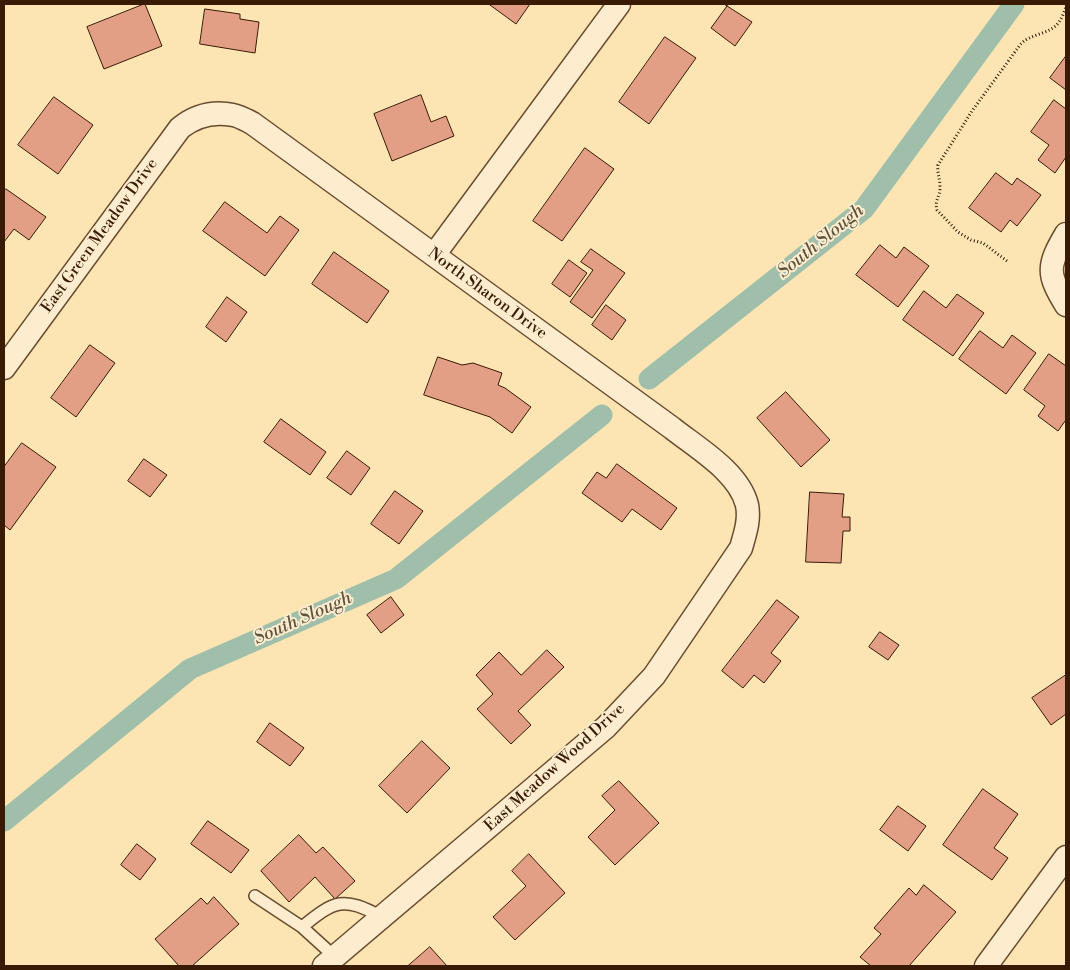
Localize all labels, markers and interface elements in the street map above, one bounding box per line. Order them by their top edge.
street label: East Green Meadow Drive [38,155,162,317]
water label: South Slough [773,201,869,283]
street label: North Sharon Drive [424,244,550,344]
water label: South Slough [251,588,355,650]
street label: East Meadow Wood Drive [481,700,629,836]

